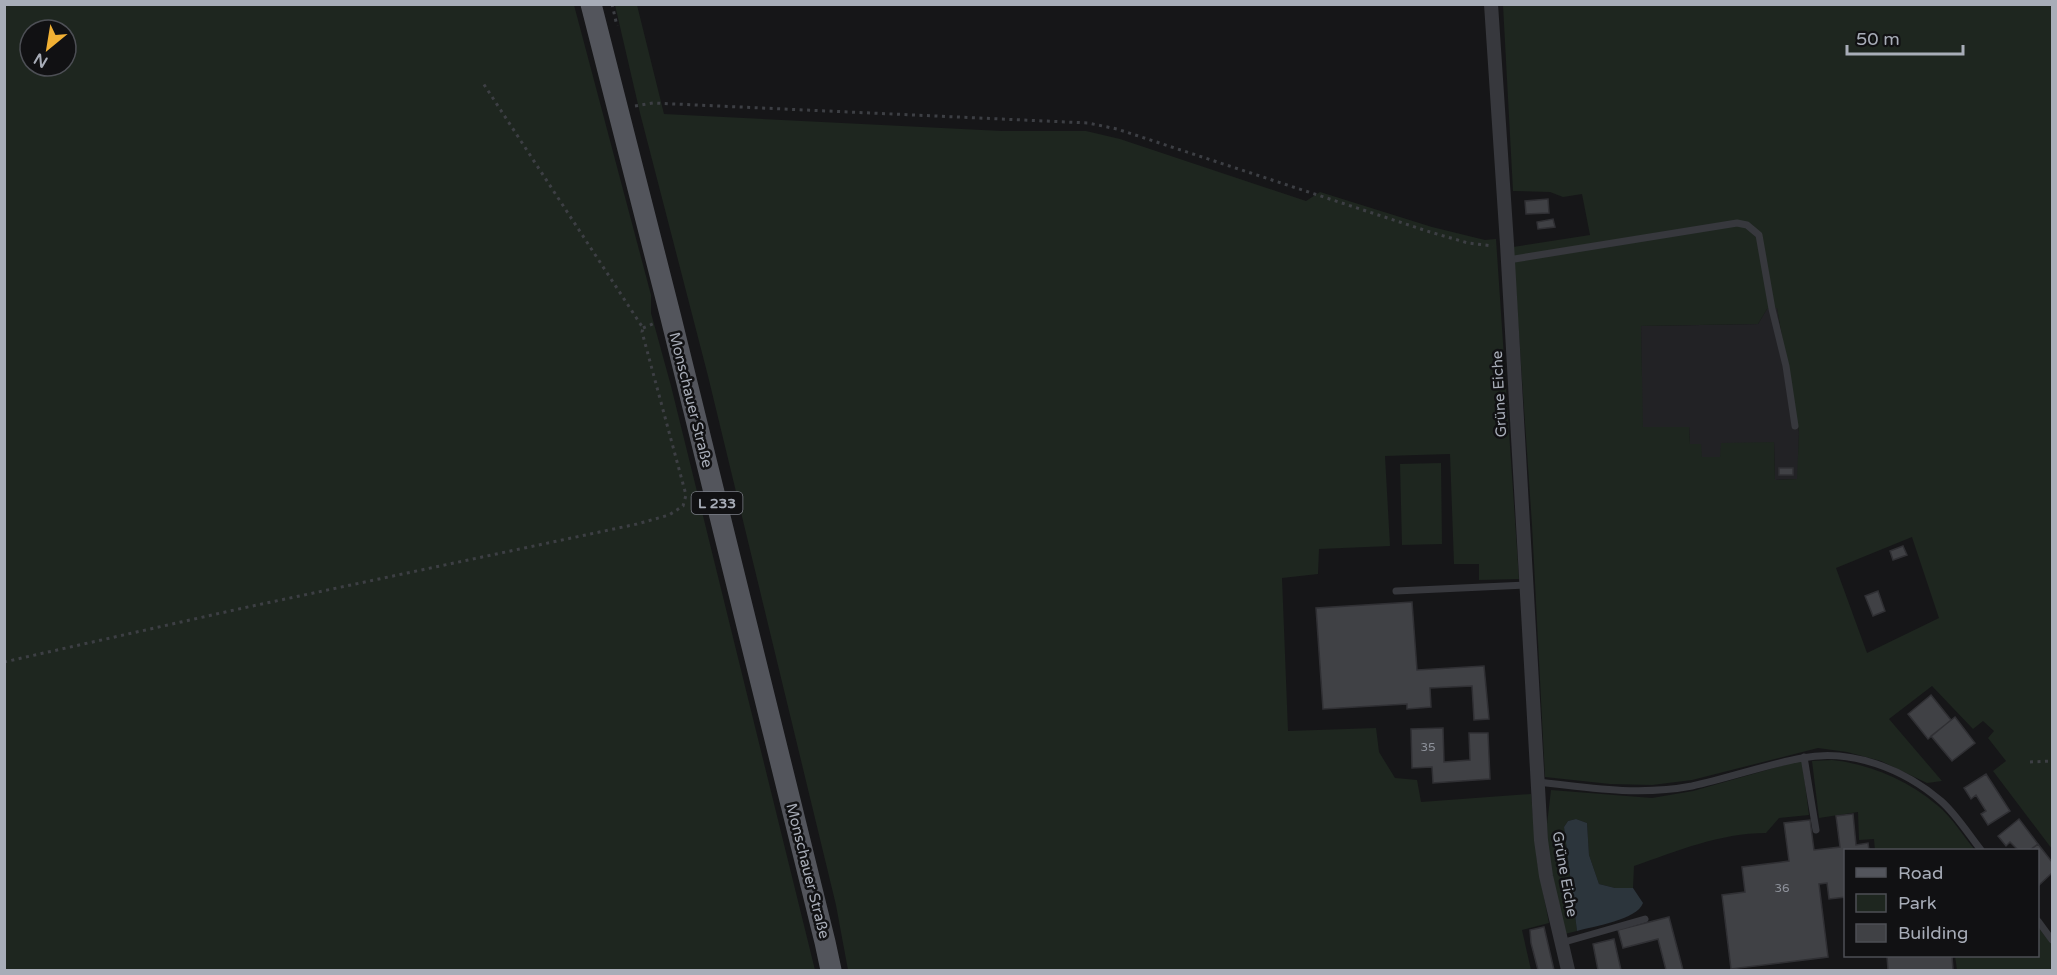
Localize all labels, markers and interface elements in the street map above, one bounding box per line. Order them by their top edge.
north arrow [18,18,78,78]
scale bar [1847,18,1962,56]
text: 50 m [1856,28,1900,50]
text: N [30,48,52,72]
street label: Monschauer Straße [665,330,717,470]
street label: Grüne Eiche [1488,350,1510,438]
road number: L 233 [692,492,742,514]
house number: 35 [1420,740,1436,754]
street label: Monschauer Straße [782,801,834,941]
street label: Grüne Eiche [1549,830,1581,918]
legend [1844,849,2039,957]
text: Road [1898,862,1943,884]
house number: 36 [1774,881,1790,895]
text: Park [1898,892,1937,914]
text: Building [1898,922,1968,944]

